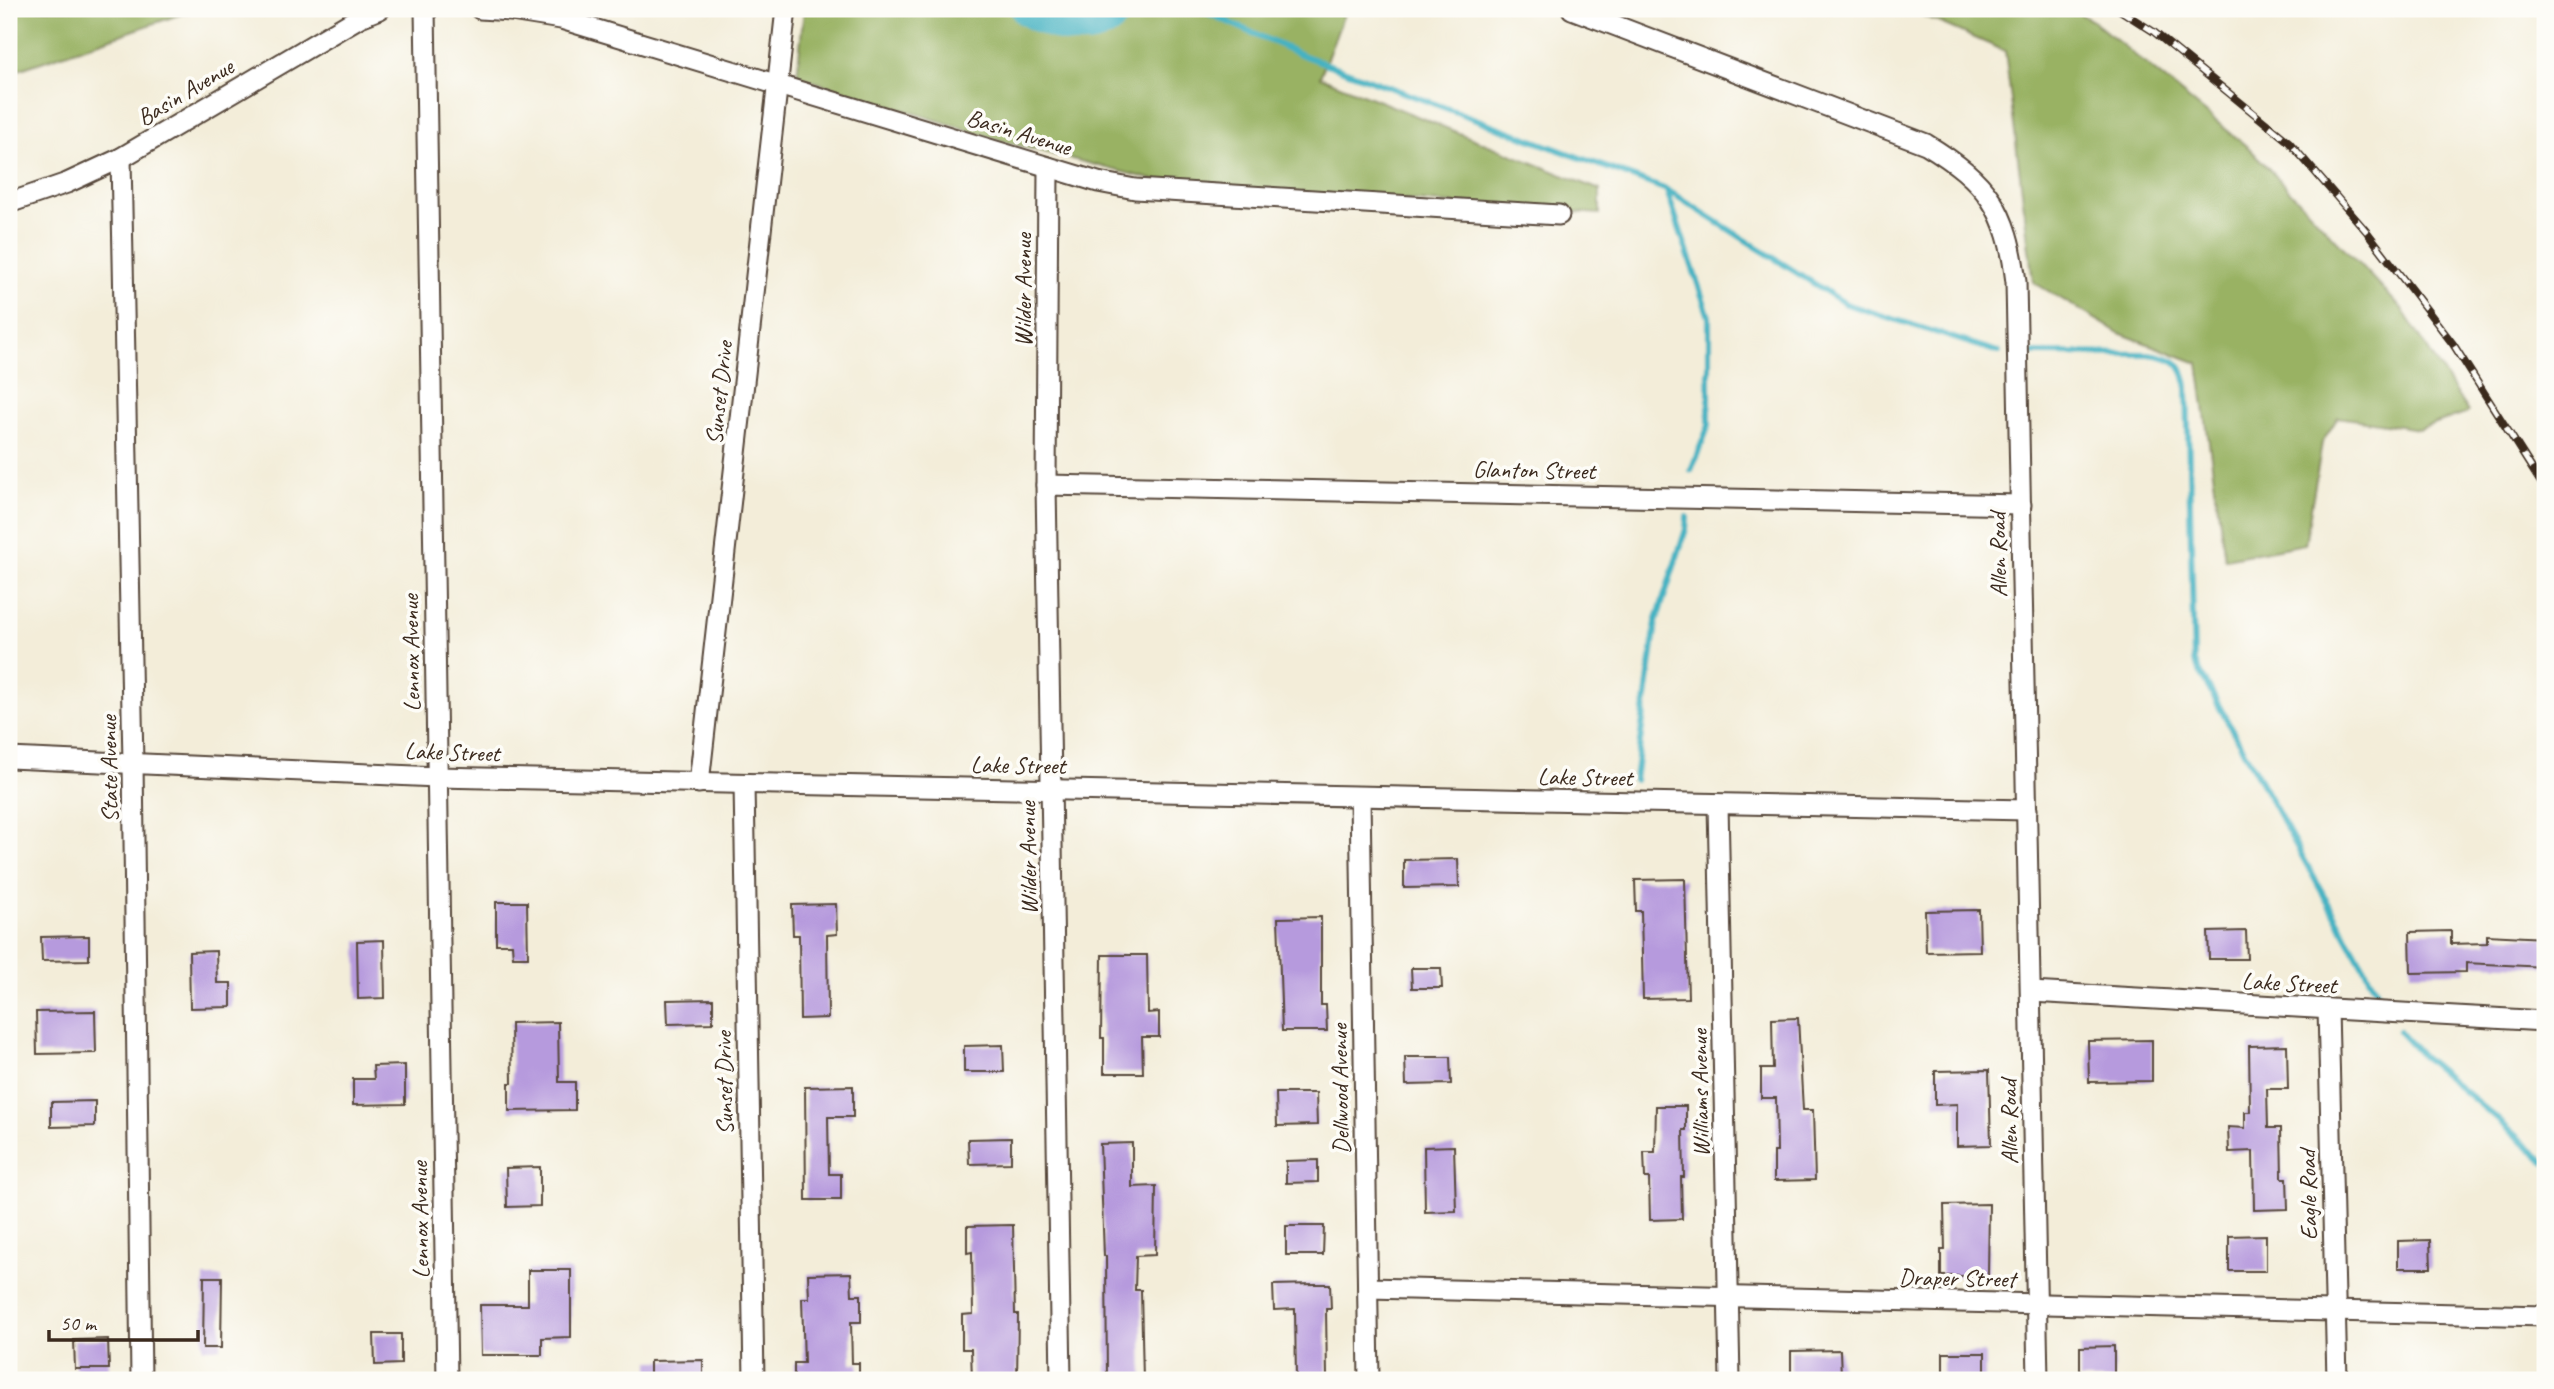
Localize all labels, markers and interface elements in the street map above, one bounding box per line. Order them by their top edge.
street label: Basin Avenue [131,50,241,132]
street label: Basin Avenue [963,102,1077,163]
street label: Wilder Avenue [1008,231,1038,347]
street label: Sunset Drive [699,338,740,446]
street label: Glanton Street [1473,454,1597,486]
street label: Allen Road [1982,509,2014,598]
street label: Lennox Avenue [395,592,427,712]
street label: State Avenue [93,713,125,823]
street label: Lake Street [404,735,502,769]
street label: Lake Street [970,749,1068,781]
street label: Lake Street [1537,761,1635,793]
street label: Wilder Avenue [1012,799,1044,915]
street label: Lake Street [2241,966,2339,1001]
street label: Dellwood Avenue [1324,1021,1356,1154]
street label: Williams Avenue [1684,1027,1716,1157]
street label: Sunset Drive [708,1029,740,1135]
street label: Allen Road [1993,1076,2025,1165]
street label: Eagle Road [2292,1146,2324,1240]
street label: Lennox Avenue [404,1159,436,1279]
street label: Draper Street [1898,1262,2019,1294]
scale bar [49,1298,198,1342]
text: 50 m [60,1310,98,1336]

